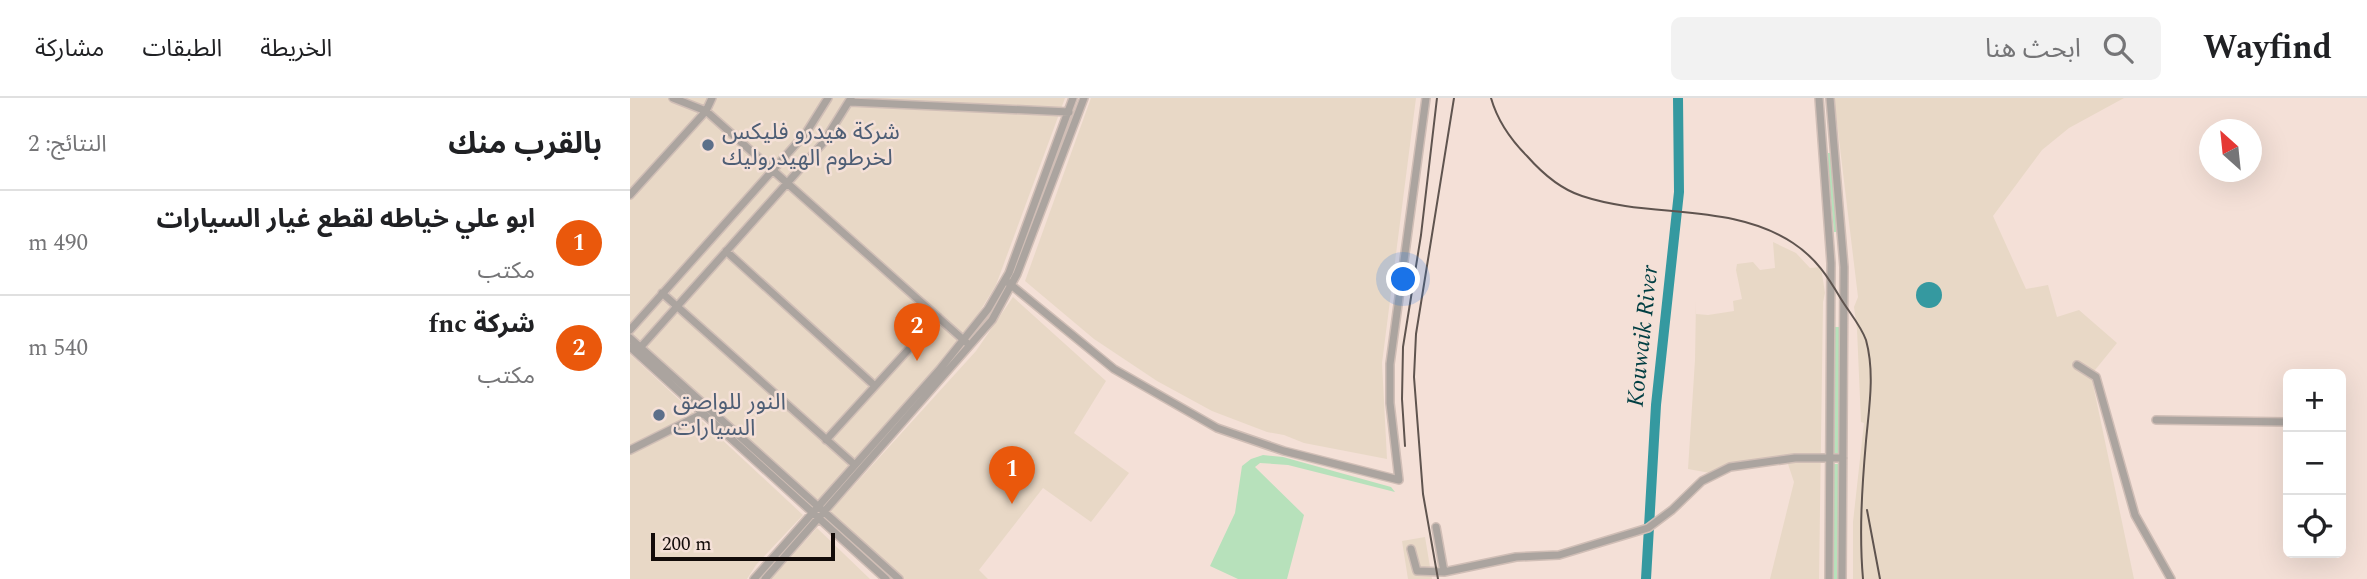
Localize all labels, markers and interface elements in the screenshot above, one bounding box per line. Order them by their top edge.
search box [1671,17,2161,80]
text: Wayfind [2203,23,2332,73]
text: ابحث هنا [1985,29,2081,69]
icon: search [2099,29,2137,67]
text: مشاركة [35,31,104,67]
text: الطبقات [142,31,222,67]
text: الخريطة [260,31,332,67]
place label: شركة هيدرو فليكس لخرطوم الهيدروليك [722,115,900,176]
north arrow [2199,119,2262,182]
text: بالقرب منك [448,121,602,167]
text: النتائج: 2 [28,127,107,162]
marker: شركة هيدرو فليكس لخرطوم الهيدروليك [700,137,716,153]
text: ابو علي خياطه لقطع غيار السيارات [156,199,535,239]
text: 490 m [28,226,88,261]
text: 1 [573,226,585,261]
text: مكتب [478,254,535,289]
your location [1386,262,1420,296]
water label: Kouwaik River [1618,263,1668,409]
pin: 2 [894,303,940,361]
text: شركة fnc [429,304,535,344]
text: 540 m [28,331,88,366]
text: 2 [573,331,585,366]
text: مكتب [478,359,535,394]
map controls [2283,369,2346,558]
button: + [2283,369,2346,432]
place label: النور للواصق السيارات [673,385,786,446]
marker: النور للواصق السيارات [651,407,667,423]
button: − [2283,432,2346,495]
pin: 1 [989,446,1035,504]
button: locate [2283,495,2346,558]
scale bar [651,530,835,562]
text: 200 m [662,530,712,559]

